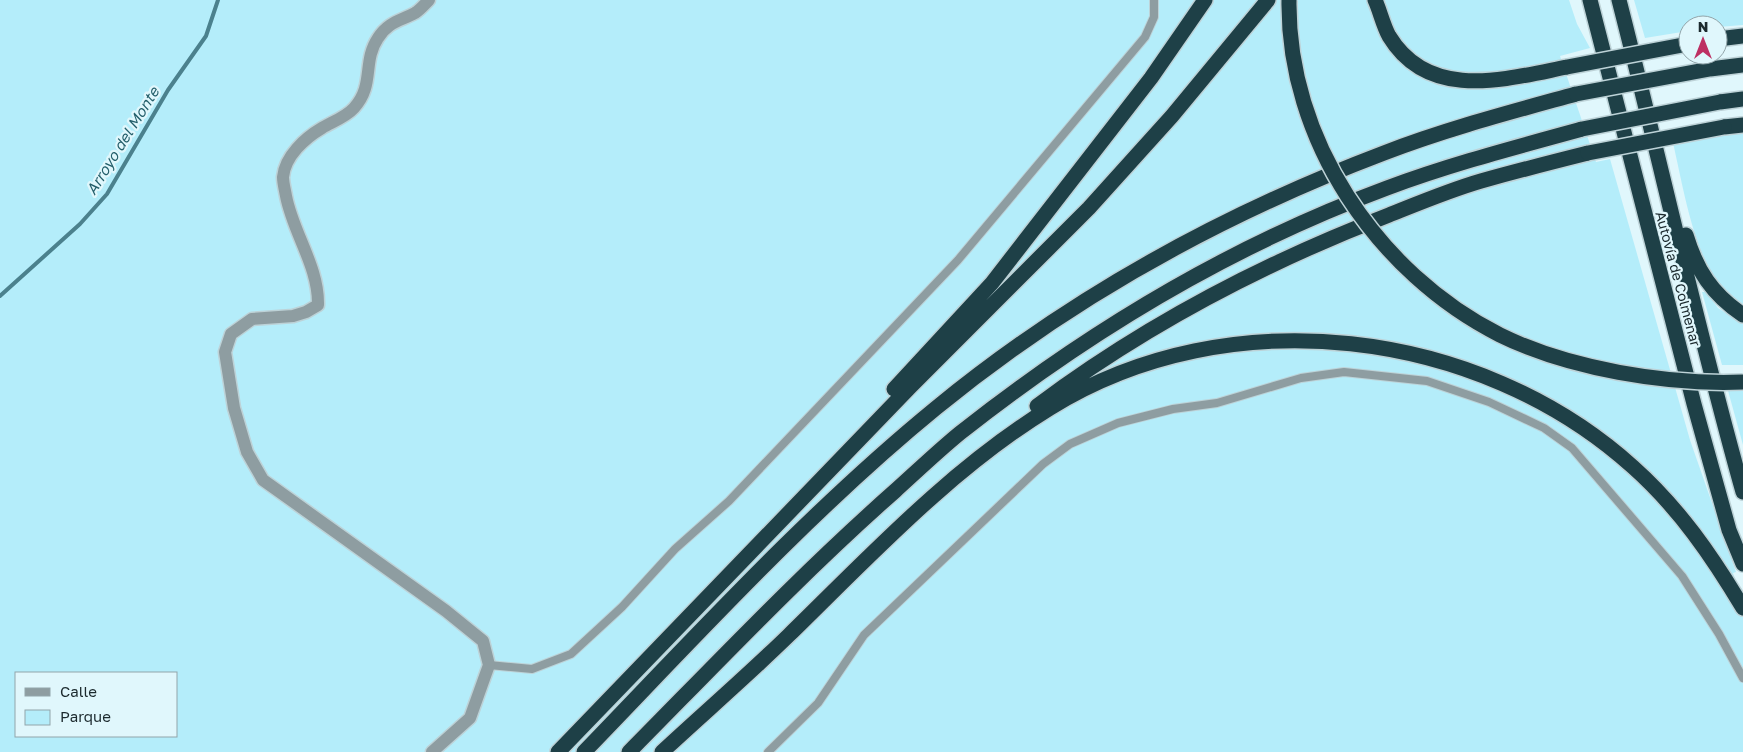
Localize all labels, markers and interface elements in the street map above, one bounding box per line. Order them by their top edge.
north arrow [1678,15,1728,65]
text: N [1698,18,1708,35]
water label: Arroyo del Monte [82,82,164,198]
street label: Autovía de Colmenar [1652,209,1705,349]
legend [15,672,178,737]
text: Calle [60,682,97,700]
text: Parque [60,707,111,725]

